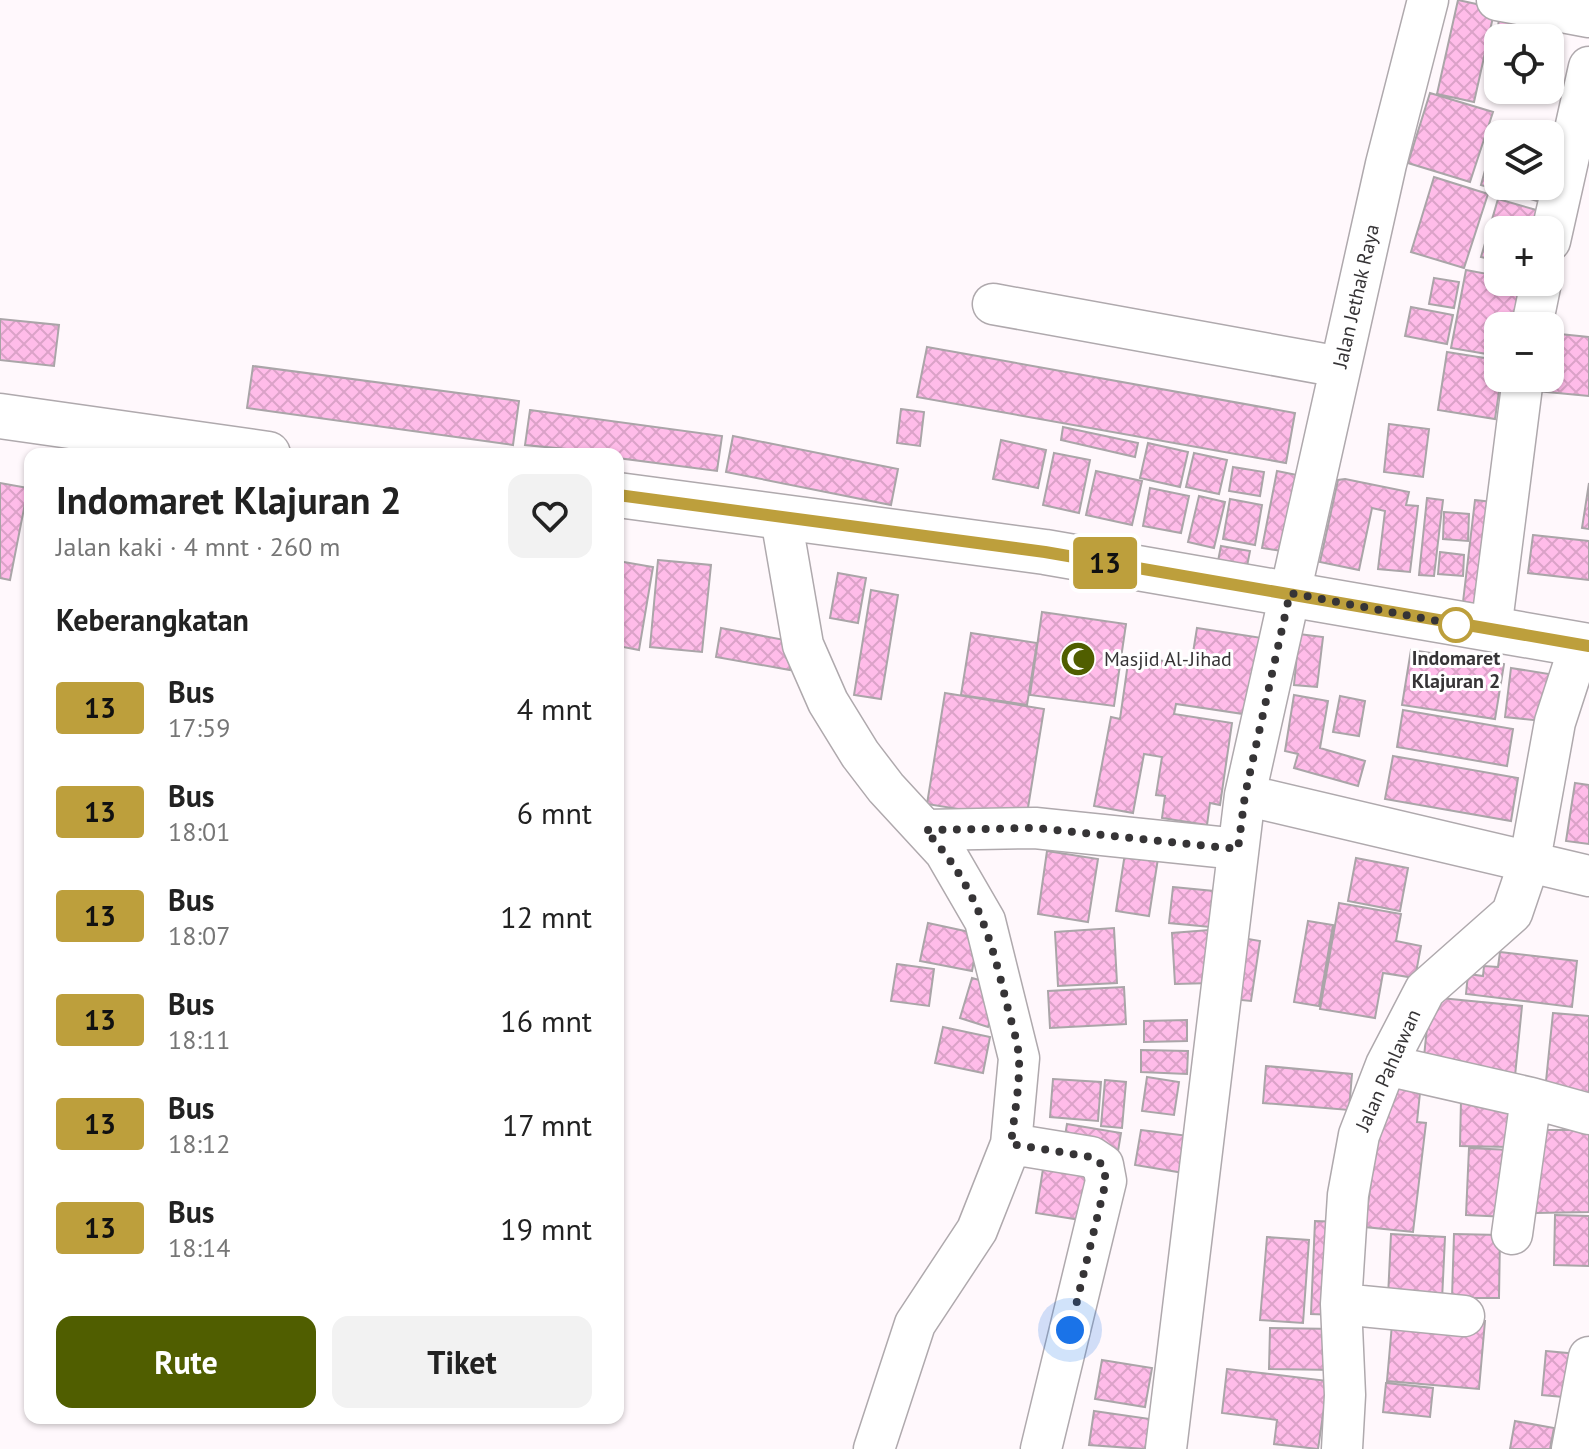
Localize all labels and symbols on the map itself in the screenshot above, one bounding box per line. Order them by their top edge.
street label: Jalan Jethak Raya [1327,222,1385,371]
line badge: 13 [1069,537,1141,589]
marker: Indomaret Klajuran 2 [1439,608,1473,642]
mosque icon: Masjid Al-Jihad [1059,640,1097,678]
place label: Indomaret Klajuran 2 [1412,645,1500,694]
place label: Masjid Al-Jihad [1104,646,1232,672]
street label: Jalan Pahlawan [1349,1005,1426,1136]
your location [1050,1310,1090,1350]

